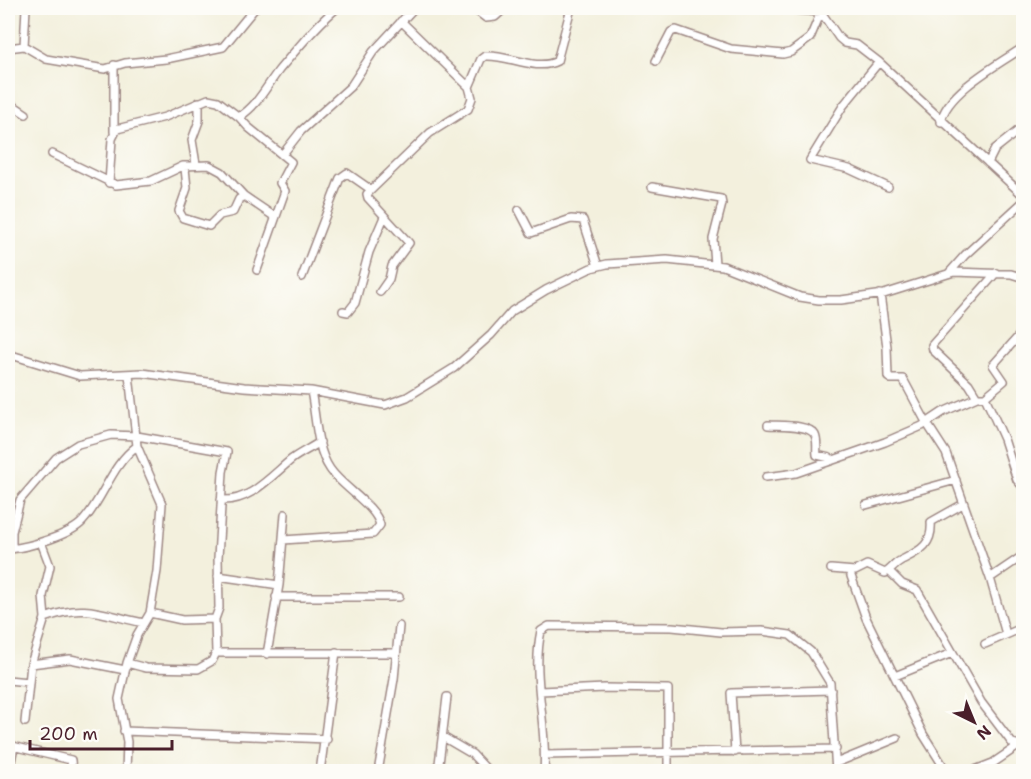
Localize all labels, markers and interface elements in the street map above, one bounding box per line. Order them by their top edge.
north arrow [944,692,1004,752]
scale bar [30,713,172,751]
text: N [972,721,996,745]
text: 200 m [39,722,98,746]

